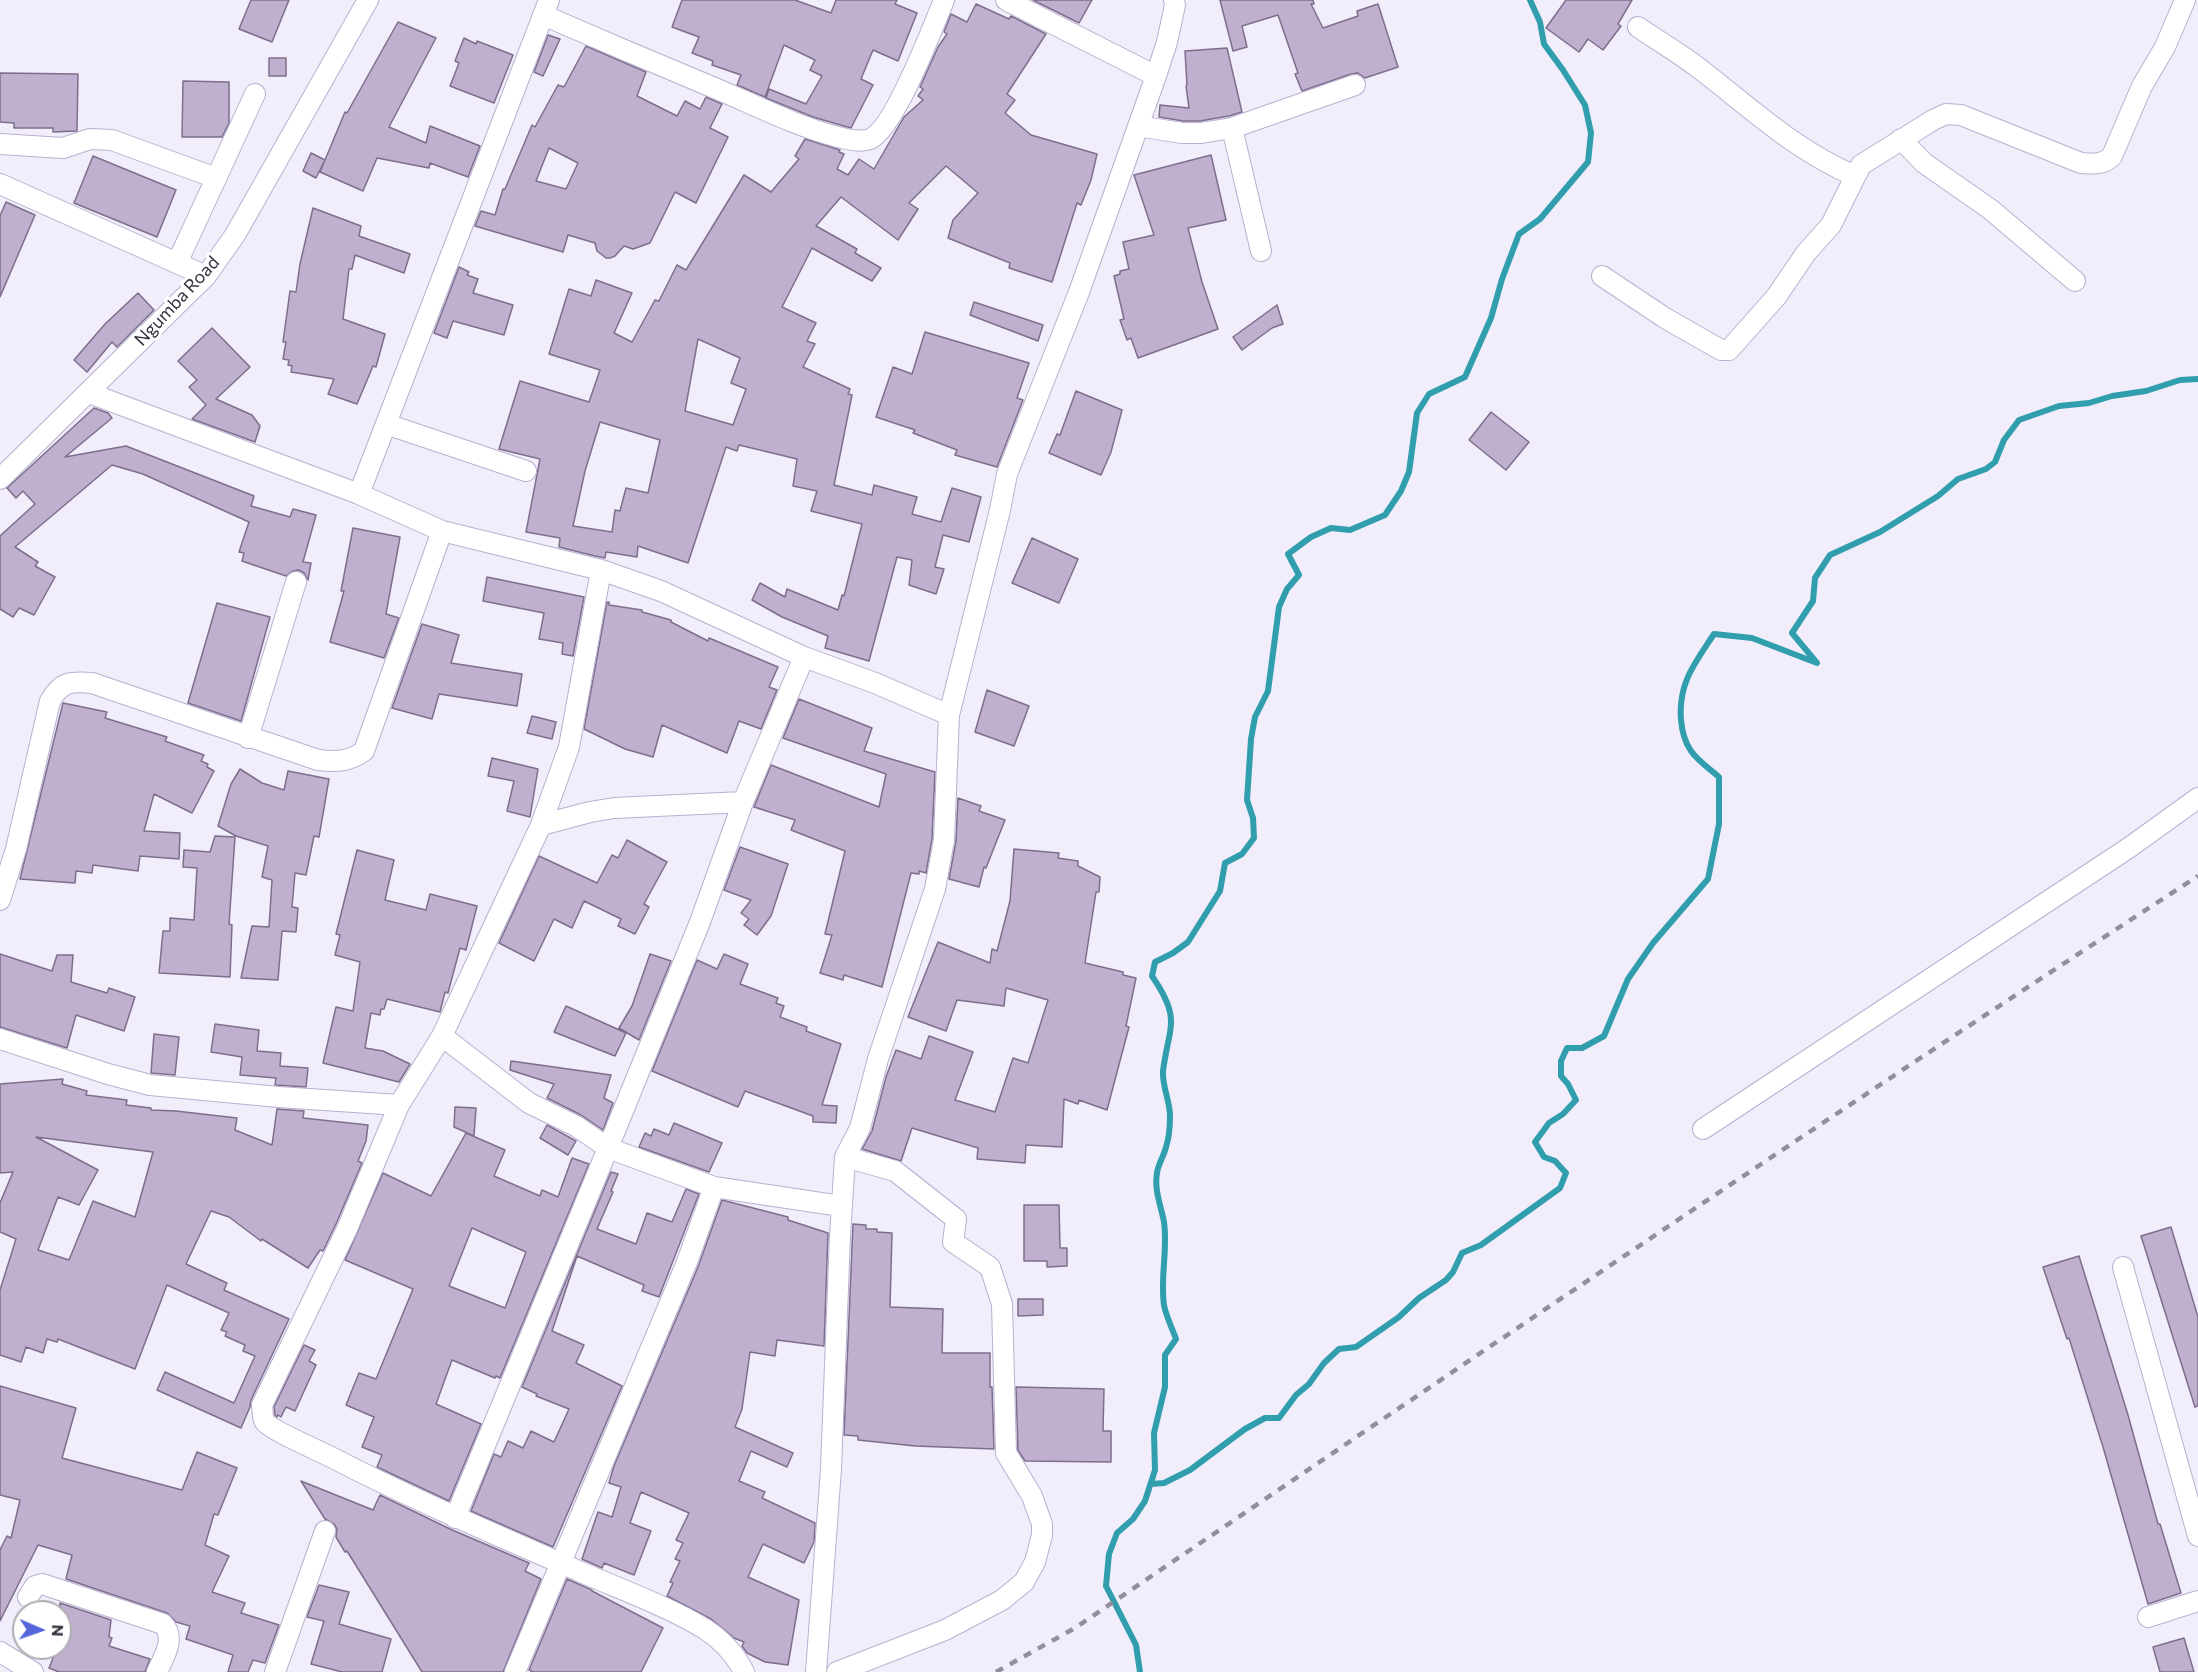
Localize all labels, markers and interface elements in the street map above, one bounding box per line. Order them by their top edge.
street label: Ngumba Road [130,252,224,350]
north arrow [12,1600,72,1660]
text: N [49,1624,68,1637]

